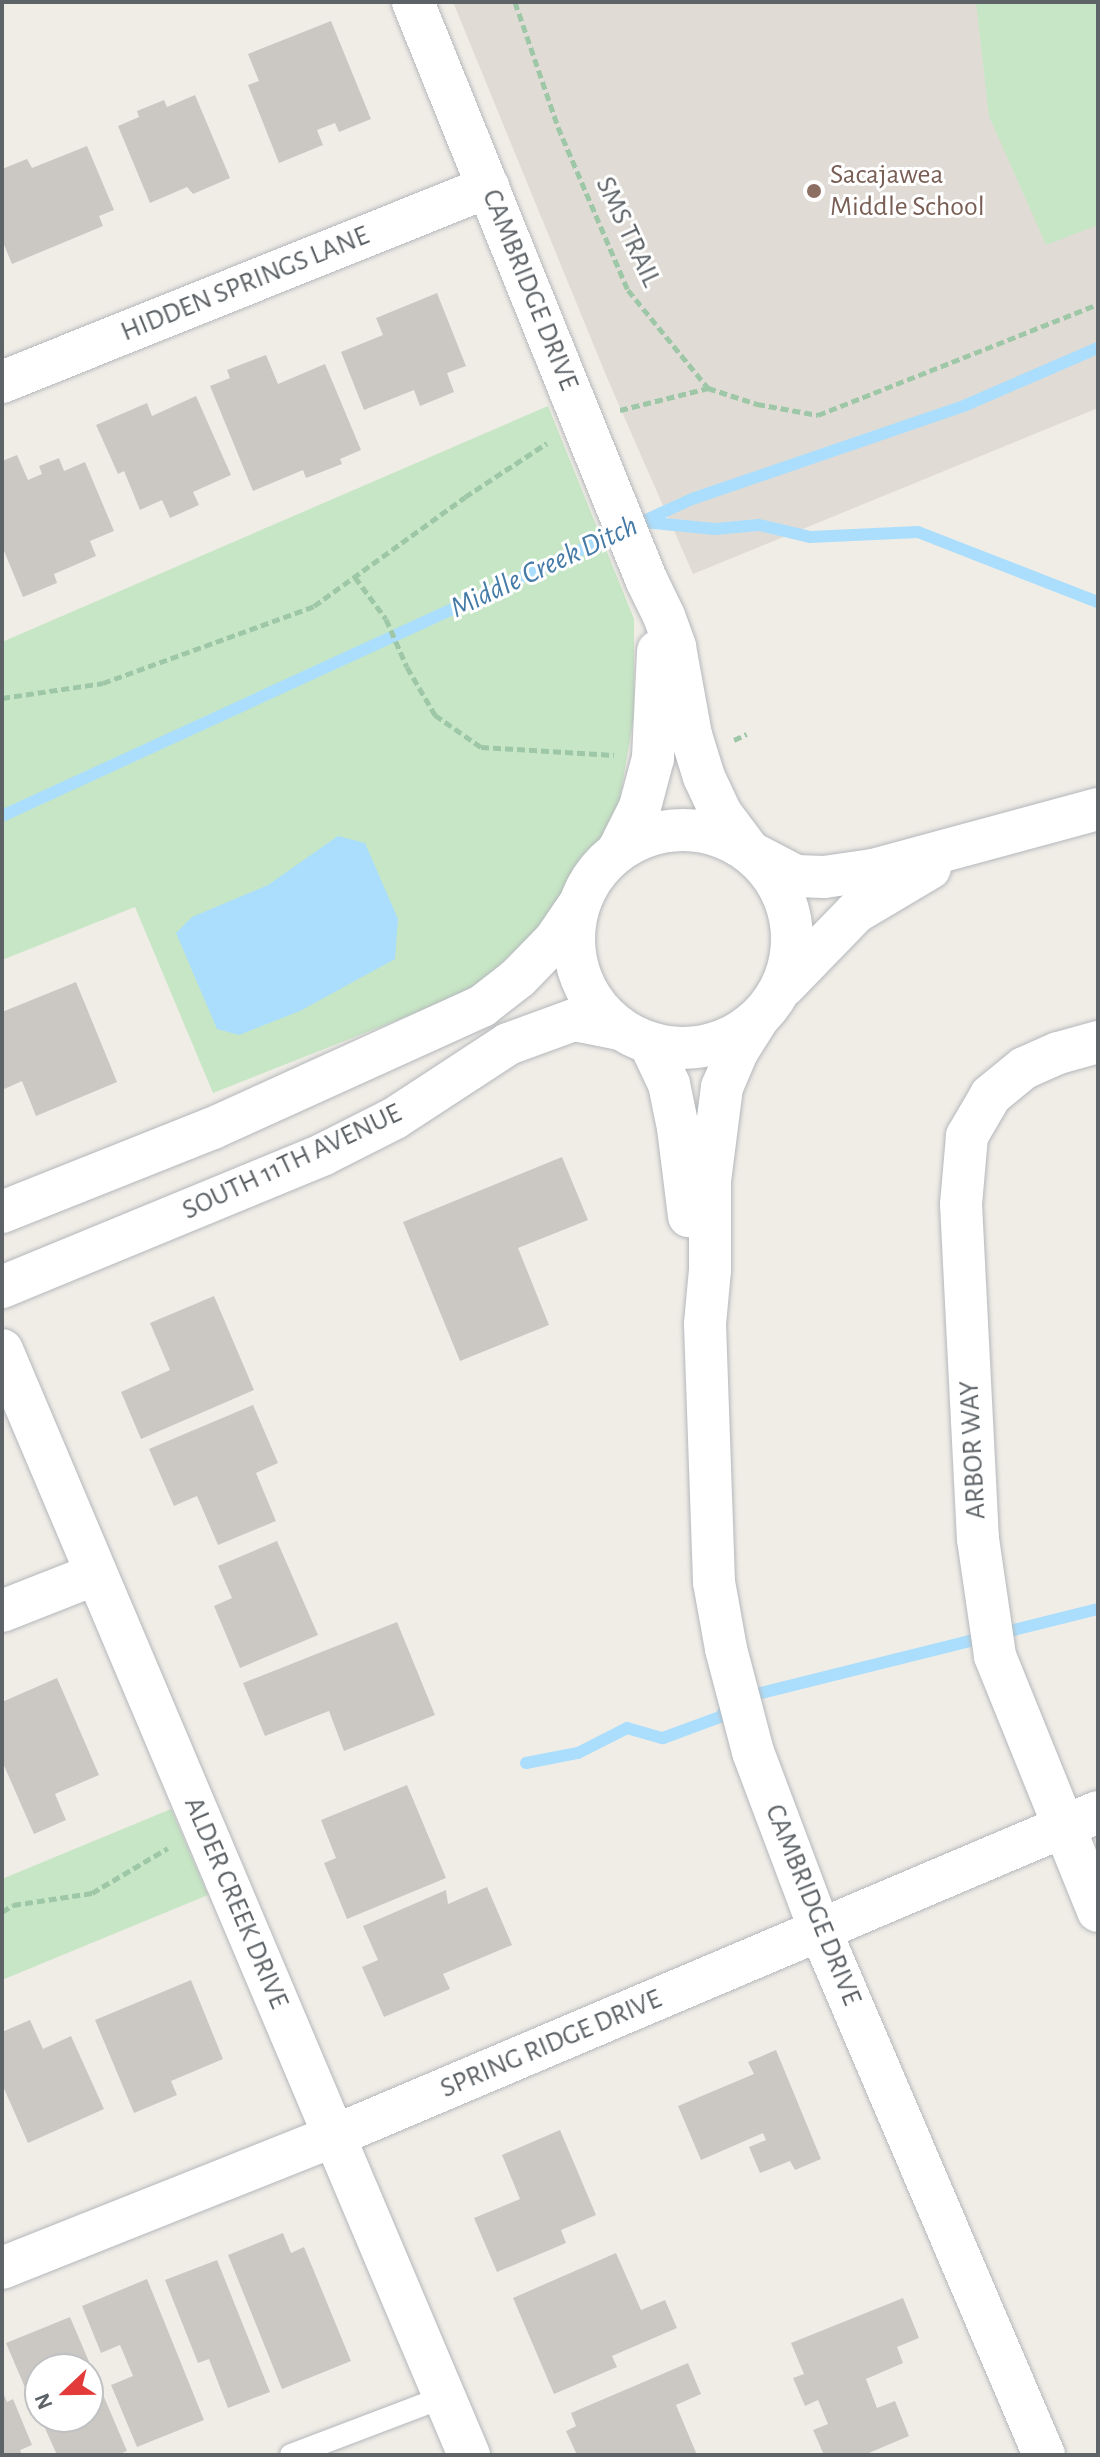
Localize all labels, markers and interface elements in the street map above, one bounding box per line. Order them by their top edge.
place label: Sacajawea Middle School [830,158,985,224]
street label: SMS TRAIL [588,172,668,292]
marker: Sacajawea Middle School [805,182,823,200]
street label: CAMBRIDGE DRIVE [474,185,586,395]
street label: HIDDEN SPRINGS LANE [116,219,374,349]
water label: Middle Creek Ditch [445,508,643,626]
street label: SOUTH 11TH AVENUE [177,1097,407,1227]
street label: ARBOR WAY [953,1380,993,1520]
street label: ALDER CREEK DRIVE [176,1792,296,2014]
street label: CAMBRIDGE DRIVE [757,1800,869,2010]
street label: SPRING RIDGE DRIVE [435,1982,667,2106]
north arrow [24,2353,104,2433]
text: N [31,2390,57,2412]

